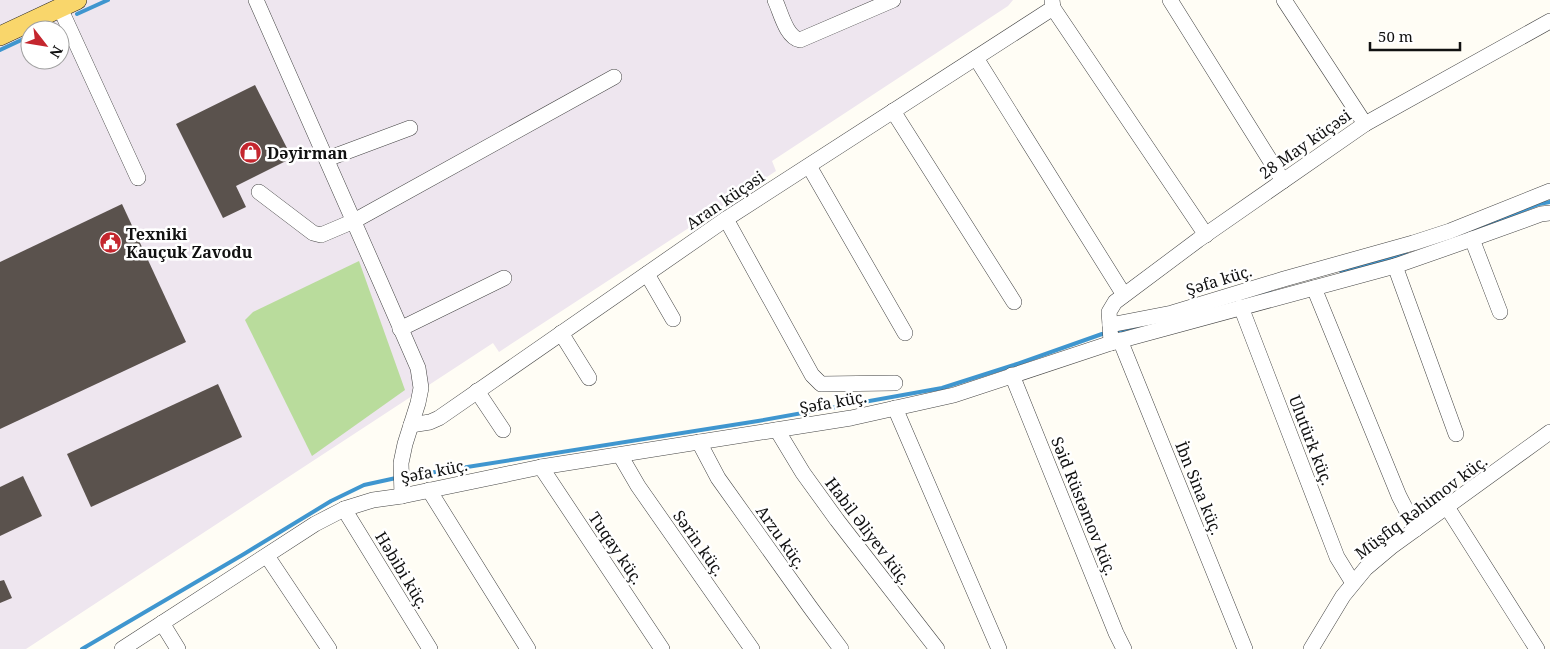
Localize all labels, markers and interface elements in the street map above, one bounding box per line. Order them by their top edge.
north arrow [20,20,70,70]
scale bar [1370,20,1460,52]
text: 50 m [1378,26,1413,46]
text: N [46,42,68,62]
street label: 28 May küçəsi [1255,104,1355,184]
shop icon: Dəyirman [239,141,263,165]
place label: Dəyirman [267,142,348,164]
street label: Aran küçəsi [681,166,769,234]
place label: Texniki Kauçuk Zavodu [126,223,253,263]
public building icon: Texniki Kauçuk Zavodu [98,231,122,255]
street label: Şəfa küç. [1183,260,1255,300]
street label: Şəfa küç. [798,385,868,419]
street label: Ulutürk küç. [1284,392,1338,488]
street label: Səid Rüstəmov küç. [1046,433,1122,579]
street label: İbn Sina küç. [1170,438,1228,538]
street label: Müşfiq Rəhimov küç. [1350,450,1492,564]
street label: Şəfa küç. [399,454,469,488]
street label: Habil Əliyev küç. [820,473,916,589]
street label: Arzu küç. [751,501,811,573]
street label: Sərin küç. [668,506,730,580]
street label: Tuqay küç. [584,507,648,589]
street label: Həbibi küç. [370,527,434,613]

